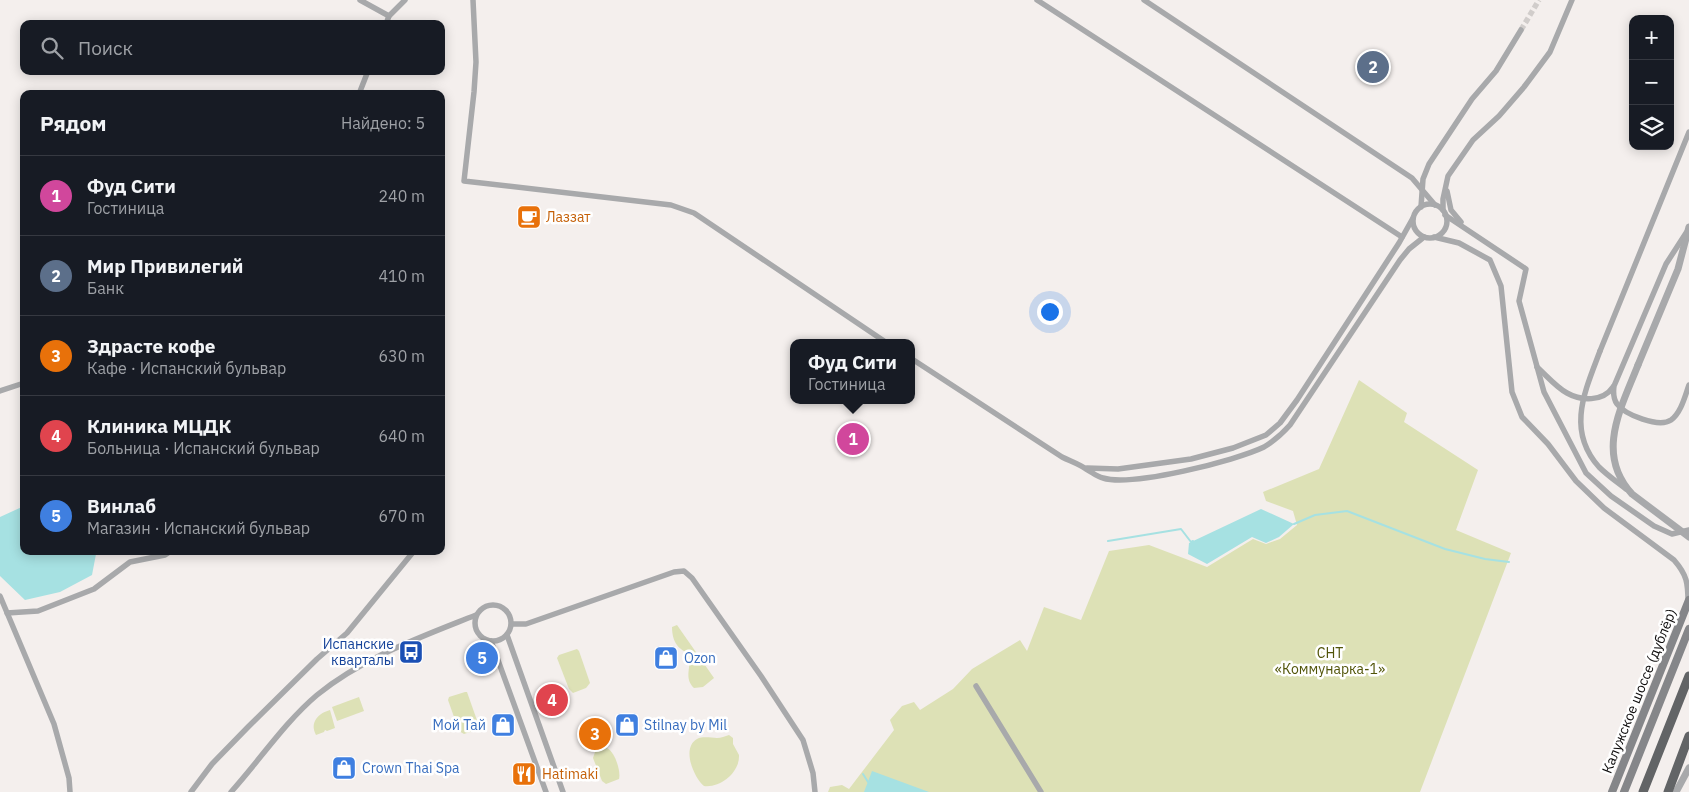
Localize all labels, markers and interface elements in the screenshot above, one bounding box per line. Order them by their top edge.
map controls [1629,15,1674,150]
button: + [1629,15,1674,60]
search box [20,20,445,75]
icon: search [38,34,66,62]
text: Поиск [78,36,133,60]
pin: 2 [1357,48,1389,86]
button: − [1629,60,1674,105]
button: layers [1629,105,1674,150]
text: Рядом [40,109,107,137]
text: Найдено: 5 [341,113,425,133]
text: Фуд Сити [87,174,176,198]
text: 1 [51,186,61,206]
text: 240 m [378,186,425,206]
text: Гостиница [87,198,164,218]
cafe icon: Лаззат [516,204,542,230]
place label: Лаззат [546,208,591,226]
text: Мир Привилегий [87,254,243,278]
text: 2 [51,266,61,286]
text: 410 m [378,266,425,286]
text: Банк [87,278,124,298]
your location [1037,299,1063,325]
text: Здрасте кофе [87,334,215,358]
popup [790,339,915,404]
text: 3 [51,346,61,366]
text: 630 m [378,346,425,366]
text: Фуд Сити [808,350,897,374]
text: Кафе · Испанский бульвар [87,358,286,378]
text: Гостиница [808,374,885,394]
text: Клиника МЦДК [87,414,231,438]
pin: 1 [837,420,869,458]
text: 4 [51,426,61,446]
text: 640 m [378,426,425,446]
text: Больница · Испанский бульвар [87,438,320,458]
text: Винлаб [87,494,156,518]
text: 5 [51,506,61,526]
text: 670 m [378,506,425,526]
text: Магазин · Испанский бульвар [87,518,310,538]
street label: Калужское шоссе (дублёр) [1598,606,1680,776]
place label: Испанские кварталы [323,635,394,669]
bus stop icon: Испанские кварталы [398,639,424,665]
pin: 5 [466,639,498,677]
park label: СНТ «Коммунарка-1» [1275,644,1385,678]
shop icon: Ozon [653,645,679,671]
place label: Ozon [684,649,716,667]
pin: 4 [536,681,568,719]
shop icon: Мой Тай [490,712,516,738]
shop icon: Stilnay by Mil [614,712,640,738]
pin: 3 [579,715,611,753]
place label: Мой Тай [433,716,486,734]
place label: Stilnay by Mil [644,716,727,734]
shop icon: Crown Thai Spa [331,755,357,781]
place label: Crown Thai Spa [362,759,460,777]
restaurant icon: Hatimaki [511,761,537,787]
place label: Hatimaki [542,765,598,783]

